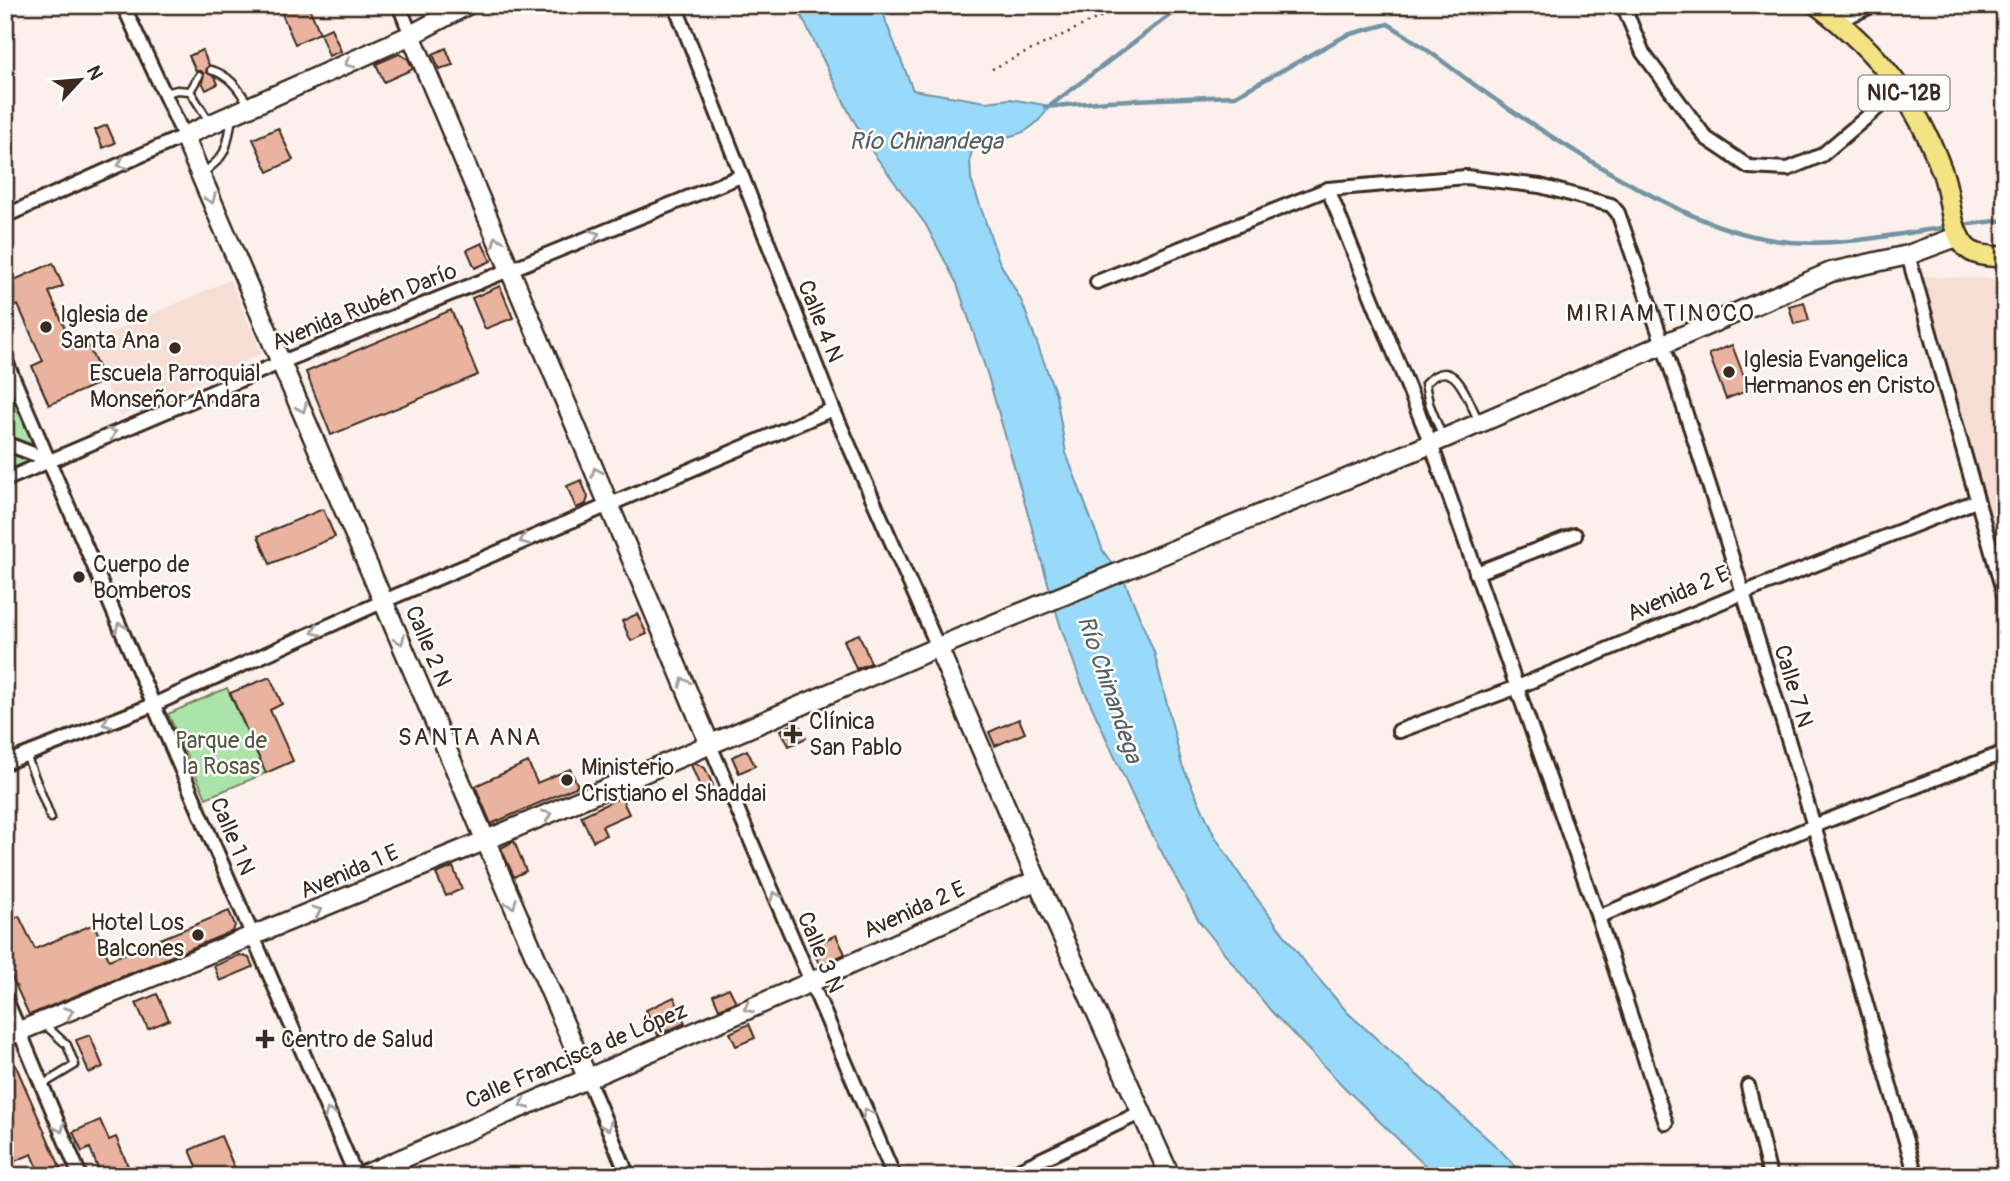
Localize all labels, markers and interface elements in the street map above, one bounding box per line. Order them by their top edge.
north arrow [46,46,116,116]
one-way arrow [344,55,356,69]
text: N [81,62,108,84]
road number: NIC-12B [1858,76,1950,110]
water label: Río Chinandega [849,127,1005,156]
one-way arrow [116,156,129,170]
one-way arrow [203,192,217,204]
one-way arrow [589,230,601,244]
one-way arrow [491,235,505,248]
street label: Avenida Rubén Darío [267,256,461,357]
street label: Calle 4 N [791,276,850,367]
district label: MIRIAM TINOCO [1566,299,1756,328]
place label: Iglesia de Santa Ana [60,300,160,355]
marker: Iglesia de Santa Ana [38,319,54,335]
marker: Escuela Parroquial Monseñor Andara [167,340,183,356]
place label: Iglesia Evangelica Hermanos en Cristo [1743,345,1935,400]
place label: Escuela Parroquial Monseñor Andara [89,359,261,414]
marker: Iglesia Evangelica Hermanos en Cristo [1721,364,1737,380]
one-way arrow [294,400,308,413]
one-way arrow [106,428,118,442]
one-way arrow [590,467,604,480]
one-way arrow [519,532,531,546]
place label: Cuerpo de Bomberos [93,550,191,605]
street label: Avenida 2 E [1623,559,1734,628]
marker: Cuerpo de Bomberos [71,569,87,585]
street label: Calle 2 N [398,601,459,691]
water label: Río Chinandega [1071,612,1149,768]
one-way arrow [114,621,128,634]
one-way arrow [310,623,323,637]
one-way arrow [392,632,406,645]
street label: Calle 7 N [1767,641,1820,731]
one-way arrow [678,677,692,690]
place label: Clínica San Pablo [809,707,902,762]
one-way arrow [102,715,114,729]
district label: SANTA ANA [398,723,542,752]
marker: Clínica San Pablo [783,724,803,744]
park label: Parque de la Rosas [175,726,268,781]
place label: Ministerio Cristiano el Shaddai [581,753,766,808]
marker: Ministerio Cristiano el Shaddai [559,772,575,788]
street label: Calle 1 N [203,793,262,879]
one-way arrow [541,809,553,823]
street label: Avenida 1 E [295,838,403,905]
street label: Avenida 2 E [859,874,970,945]
one-way arrow [769,891,783,903]
one-way arrow [504,897,518,909]
one-way arrow [309,905,322,919]
street label: Calle 3 N [790,907,851,997]
place label: Hotel Los Balcones [90,908,184,963]
marker: Hotel Los Balcones [190,927,206,943]
street label: Calle Francisca de López [461,996,692,1115]
one-way arrow [743,1000,755,1014]
one-way arrow [62,1006,74,1020]
place label: Centro de Salud [281,1025,433,1054]
marker: Centro de Salud [255,1029,275,1049]
one-way arrow [519,1096,532,1110]
one-way arrow [323,1108,337,1120]
one-way arrow [861,1108,875,1120]
one-way arrow [599,1119,613,1131]
one-way arrow [52,1121,66,1133]

